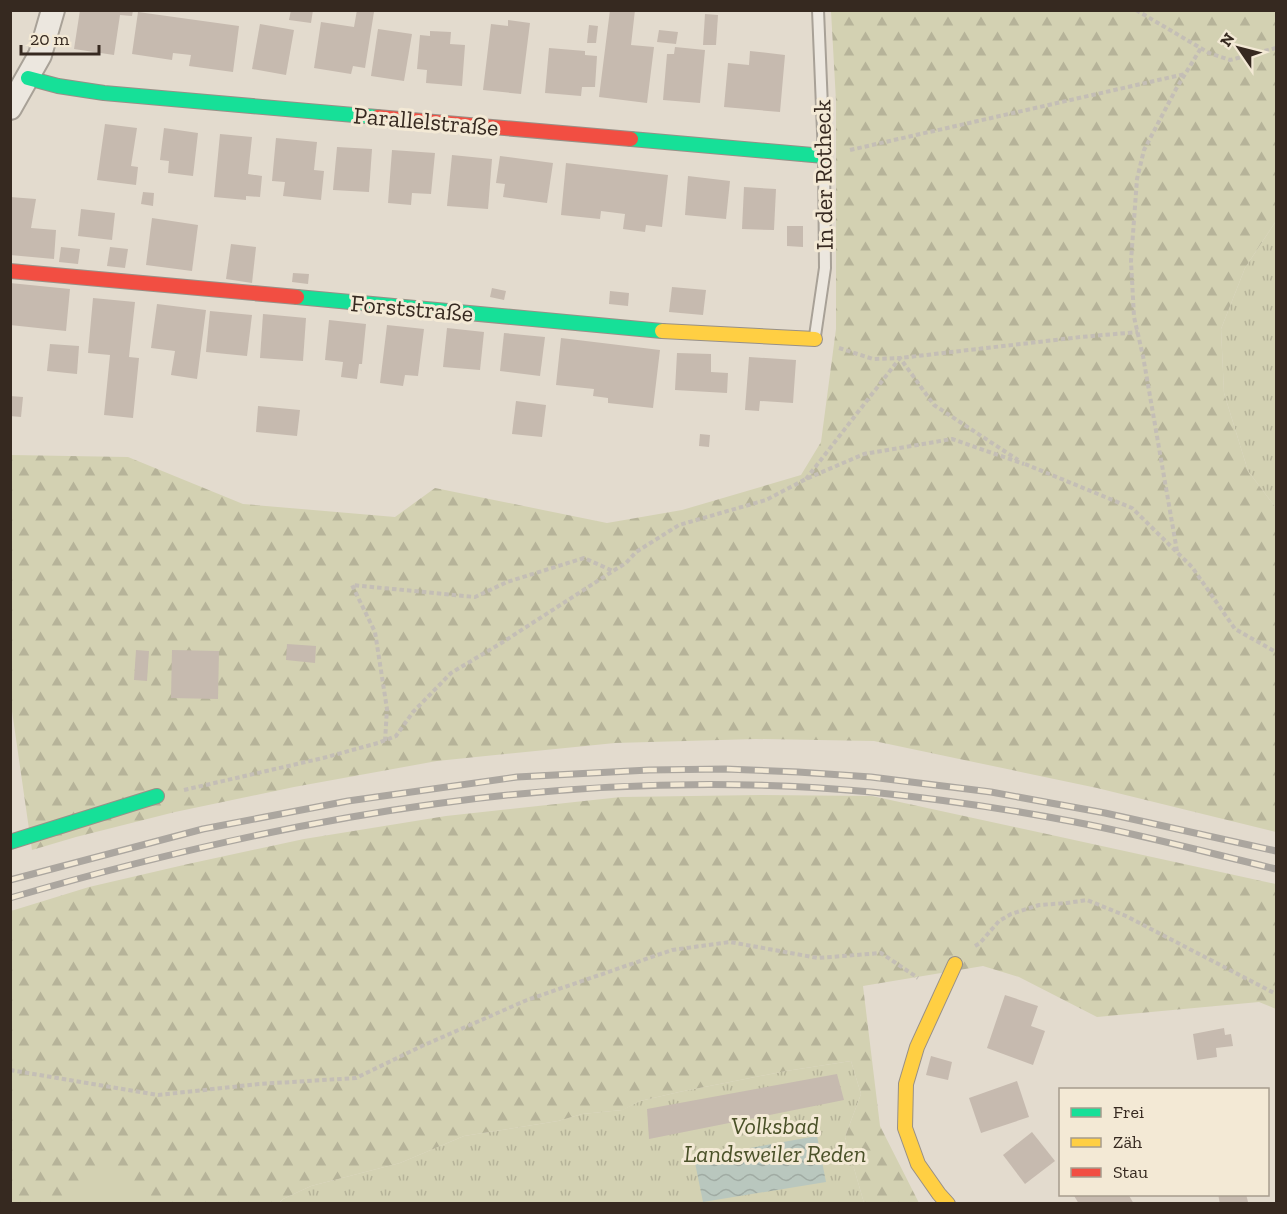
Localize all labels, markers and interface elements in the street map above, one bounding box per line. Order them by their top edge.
scale bar [21,18,99,56]
north arrow [1209,18,1269,78]
text: 20 m [30,28,70,50]
text: N [1216,29,1238,50]
street label: In der Rotheck [807,99,839,251]
street label: Parallelstraße [352,100,500,142]
street label: Forststraße [350,288,474,328]
legend [1059,1088,1269,1196]
text: Frei [1113,1101,1144,1123]
park label: Volksbad Landsweiler Reden [684,1111,866,1168]
text: Zäh [1113,1131,1142,1153]
text: Stau [1113,1161,1148,1183]

